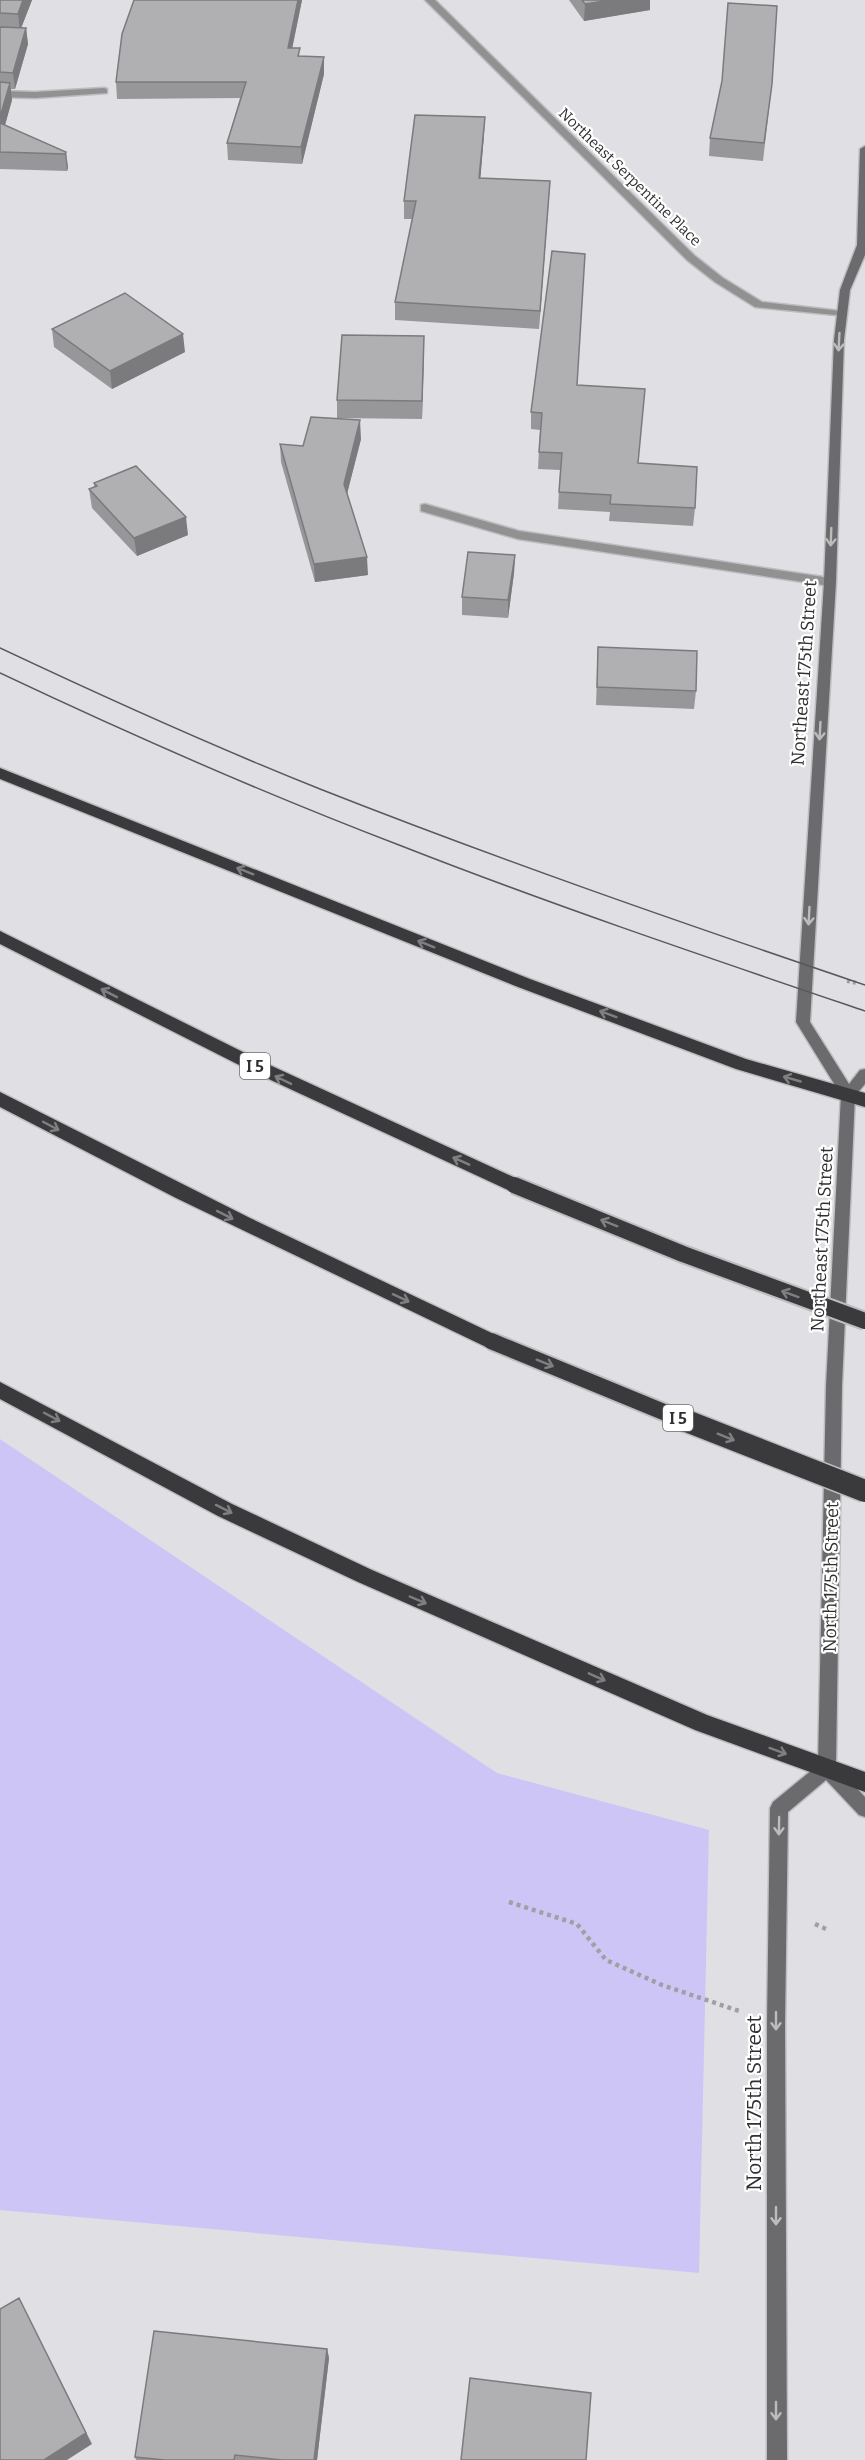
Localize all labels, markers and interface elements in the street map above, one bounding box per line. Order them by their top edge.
street label: Northeast Serpentine Place [555,104,705,250]
one-way arrow [834,331,845,351]
one-way arrow [826,526,837,546]
street label: Northeast 175th Street [787,579,821,766]
one-way arrow [815,721,826,741]
one-way arrow [236,865,255,876]
one-way arrow [804,905,815,925]
one-way arrow [417,938,436,949]
one-way arrow [100,986,118,998]
one-way arrow [599,1008,618,1019]
road number: I 5 [240,1053,270,1079]
one-way arrow [783,1072,802,1084]
one-way arrow [275,1073,293,1085]
one-way arrow [42,1121,60,1132]
street label: Northeast 175th Street [806,1145,838,1332]
one-way arrow [452,1155,470,1166]
one-way arrow [216,1209,234,1221]
one-way arrow [600,1217,618,1228]
one-way arrow [782,1287,800,1298]
one-way arrow [392,1293,410,1305]
one-way arrow [536,1358,554,1369]
road number: I 5 [663,1405,693,1431]
one-way arrow [42,1412,60,1423]
one-way arrow [716,1432,735,1443]
street label: North 175th Street [819,1501,843,1653]
one-way arrow [215,1503,233,1515]
one-way arrow [409,1594,427,1606]
one-way arrow [588,1672,606,1683]
one-way arrow [768,1746,787,1757]
one-way arrow [773,1815,785,1835]
one-way arrow [770,2010,782,2030]
street label: North 175th Street [741,2015,767,2191]
one-way arrow [770,2205,782,2225]
one-way arrow [770,2400,782,2420]

